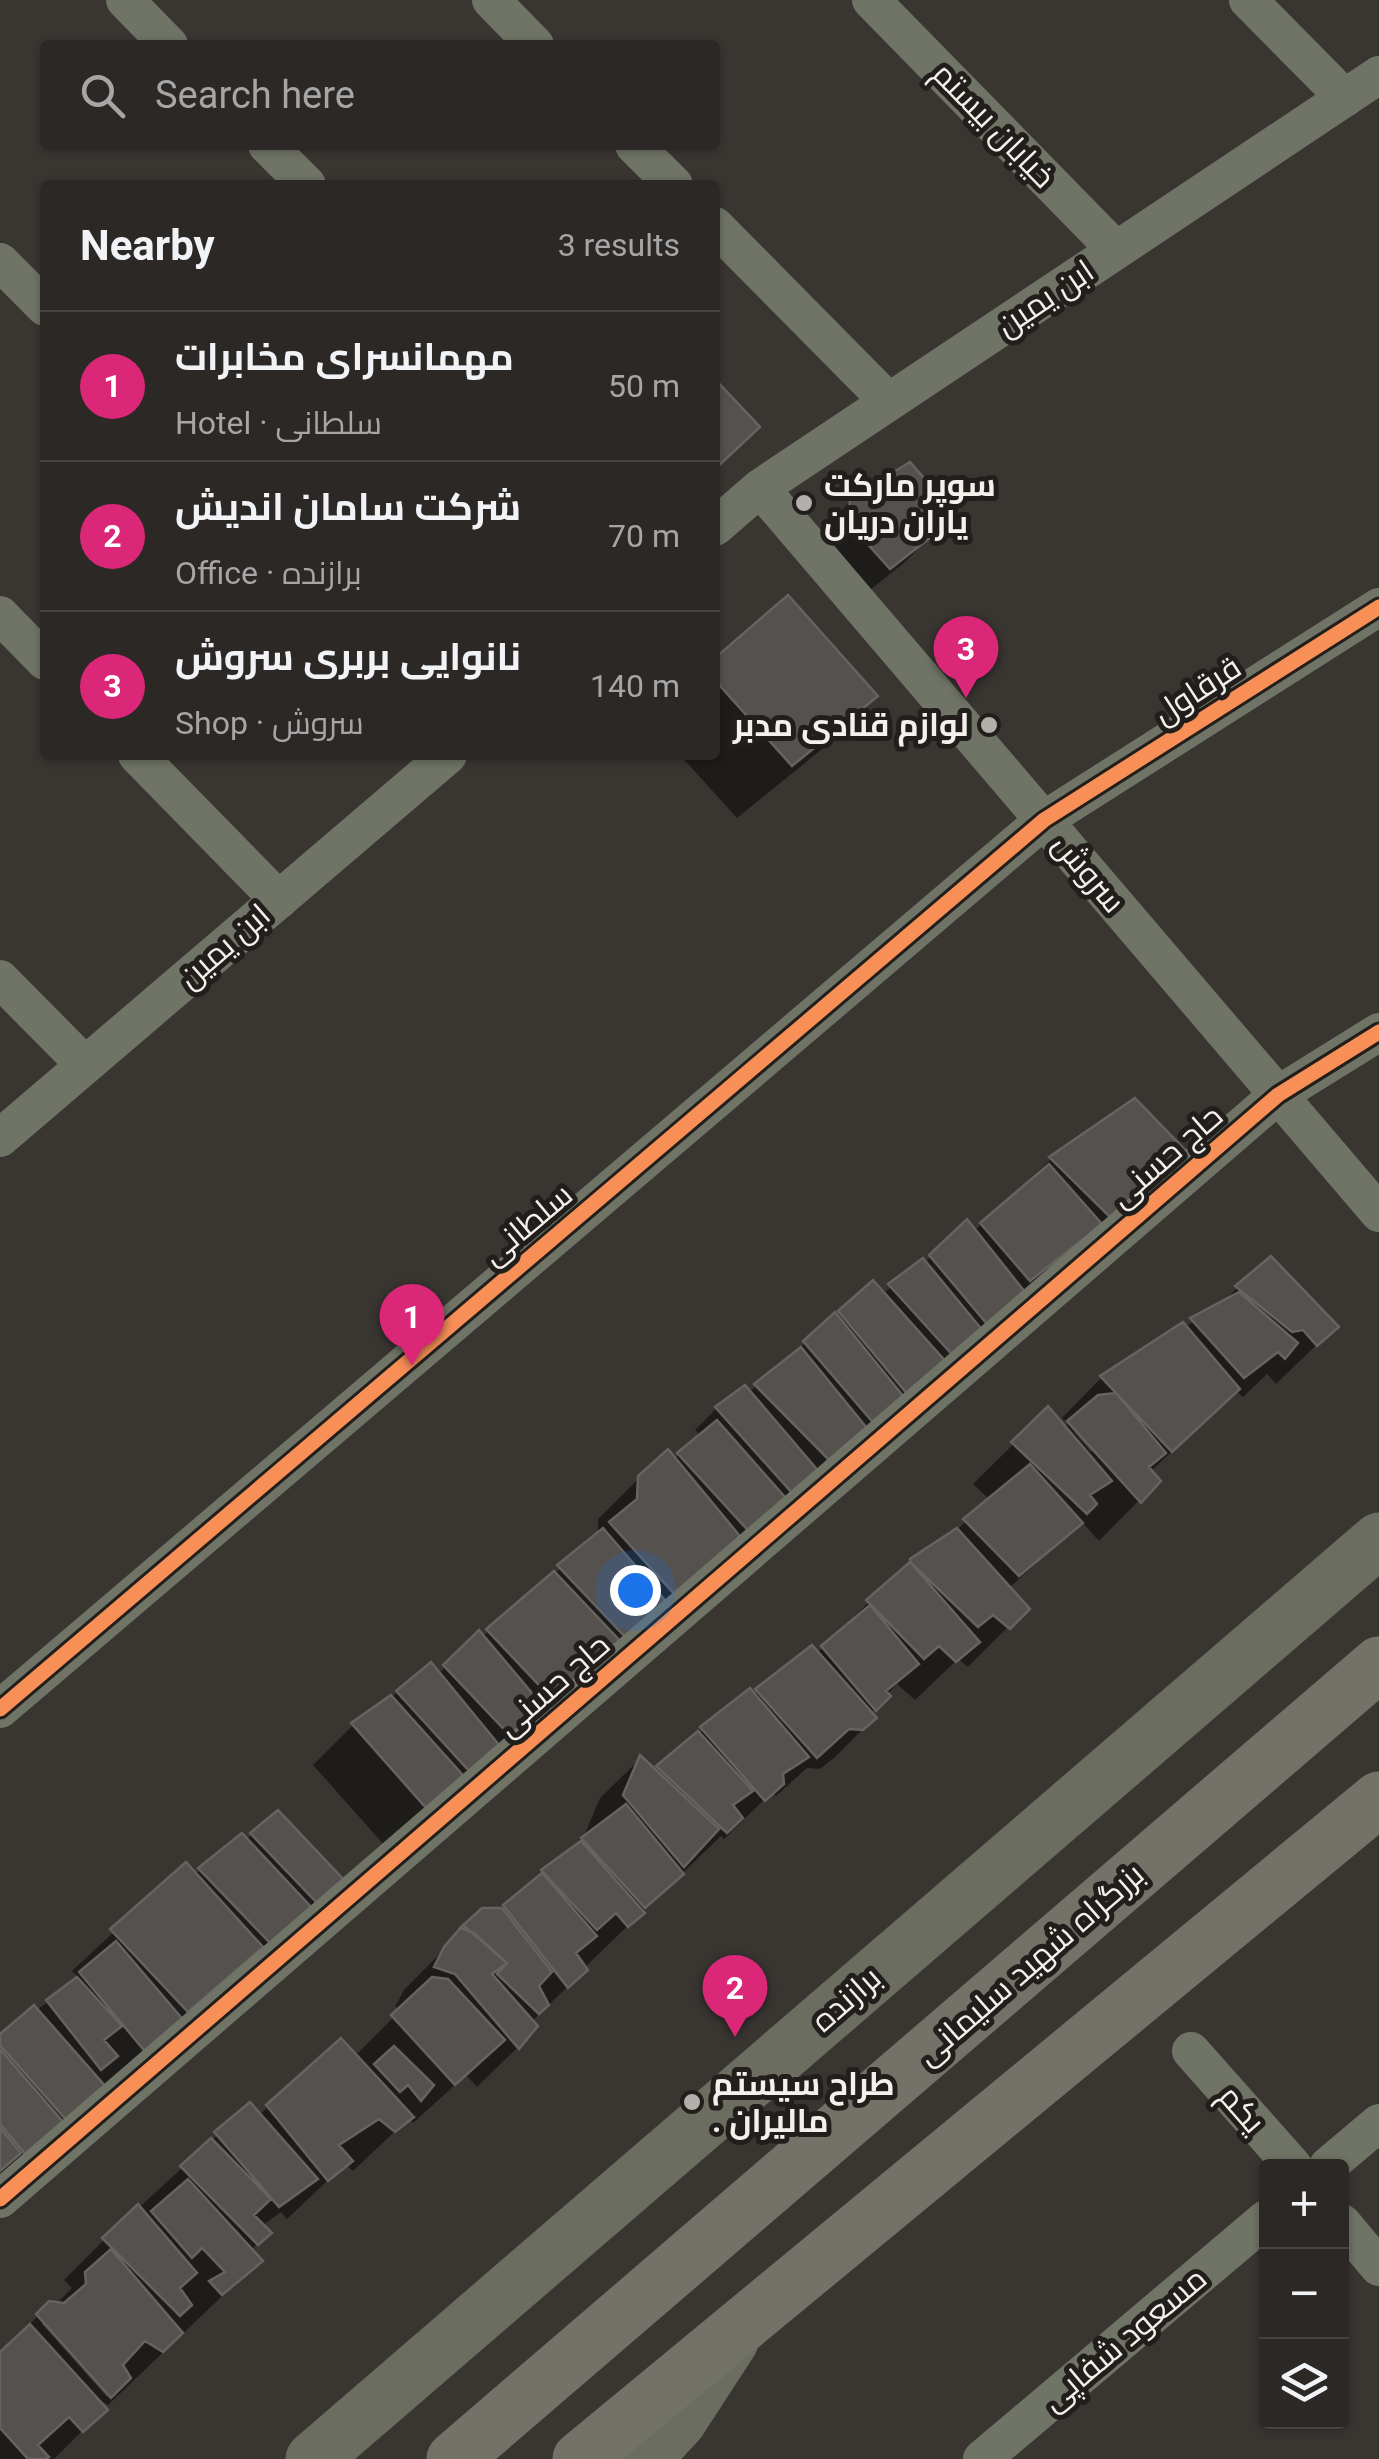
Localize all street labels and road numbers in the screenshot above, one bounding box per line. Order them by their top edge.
street label: خیابان بیستم [923,54,1063,198]
street label: ابن یمین [989,252,1101,344]
street label: قرقاول [1146,648,1248,732]
street label: سروش [1045,826,1133,920]
street label: ابن یمین [170,896,278,996]
street label: حاج حسنی [1102,1097,1232,1217]
street label: سلطانی [474,1175,580,1273]
street label: حاج حسنی [489,1626,619,1746]
street label: بزرگراه شهید سلیمانی [909,1855,1151,2073]
street label: برازنده [804,1959,888,2039]
street label: یکم [1209,2077,1273,2143]
street label: مسعود شفاپی [1034,2259,1215,2420]

